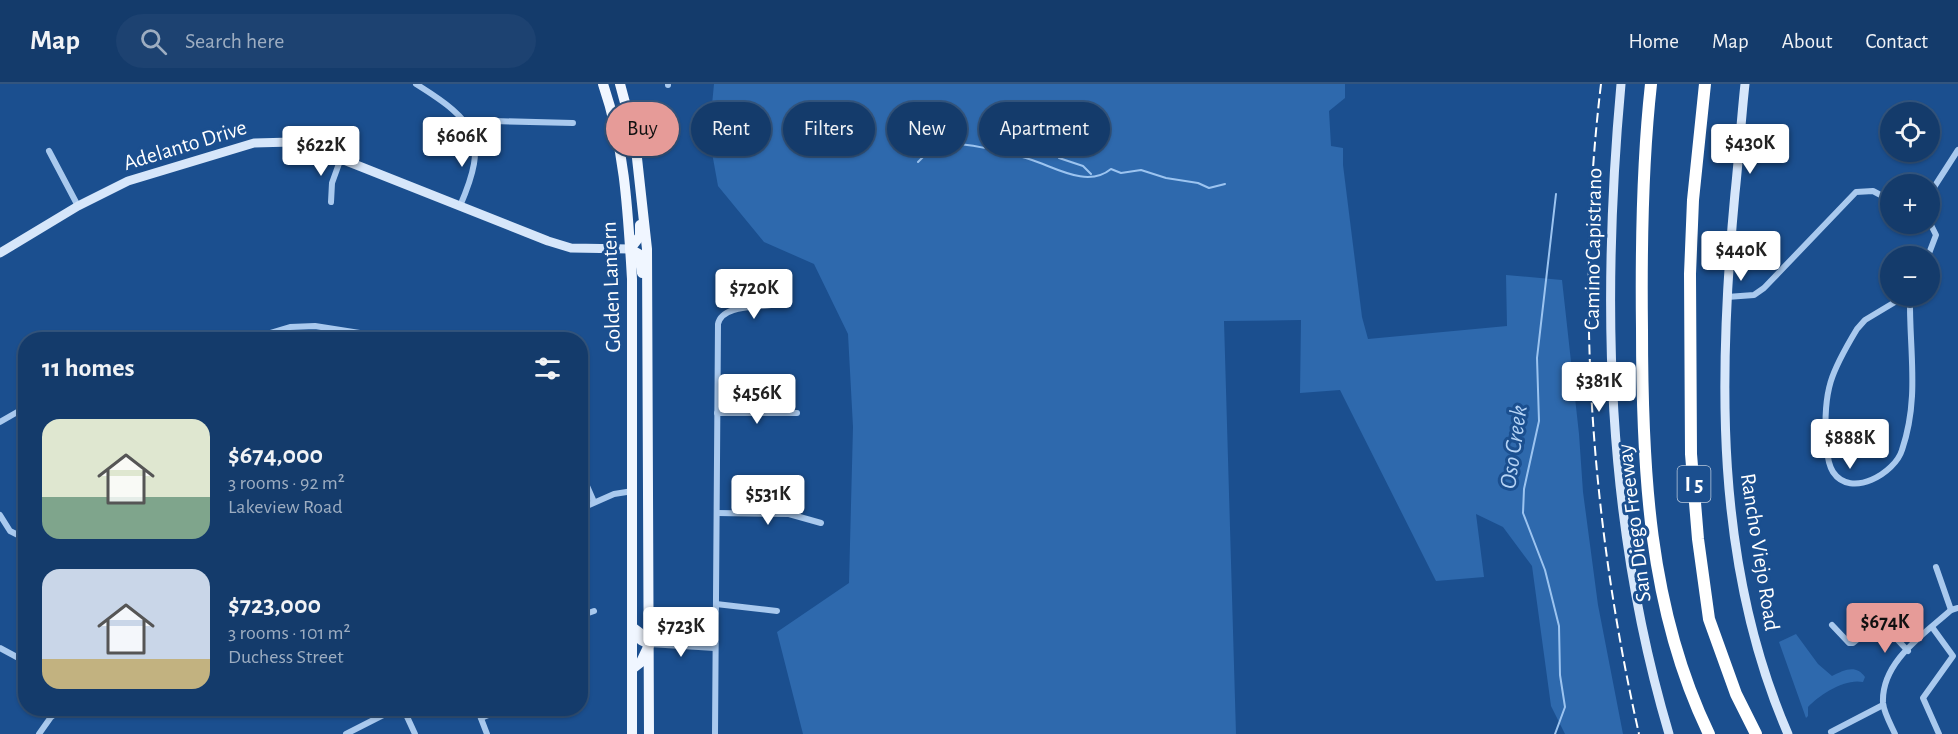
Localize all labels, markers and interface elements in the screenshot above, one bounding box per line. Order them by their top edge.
search box [116,14,536,68]
icon: search [137,25,170,58]
text: Map [30,27,80,55]
text: Search here [185,30,284,52]
text: Home [1628,31,1679,52]
text: Map [1712,31,1749,52]
text: About [1782,31,1832,52]
text: Contact [1865,31,1928,52]
chip: Buy [606,102,679,156]
chip: Rent [691,102,771,156]
chip: Filters [783,102,875,156]
chip: New [887,102,967,156]
chip: Apartment [979,102,1110,156]
map controls [1880,102,1940,306]
button: locate [1880,102,1940,162]
street label: Adelanto Drive [121,116,249,174]
pin: $606K [420,117,504,168]
pin: $430K [1708,124,1792,175]
pin: $622K [279,126,363,177]
text: $606K [437,126,487,146]
text: $430K [1725,133,1775,153]
text: $622K [296,135,346,155]
street label: Camino Capistrano [1581,168,1605,330]
button: + [1880,174,1940,234]
street label: Golden Lantern [598,221,624,353]
pin: $440K [1699,231,1783,282]
text: $440K [1715,240,1767,260]
button: − [1880,246,1940,306]
pin: $720K [712,269,796,320]
text: $720K [729,278,779,298]
icon: filters [531,352,564,385]
text: 11 homes [42,355,134,381]
pin: $381K [1557,362,1641,413]
text: $381K [1576,371,1622,391]
pin: $456K [715,374,799,425]
text: $456K [732,383,782,403]
water label: Oso Creek [1496,404,1532,490]
pin: $888K [1808,419,1892,470]
text: $888K [1825,428,1875,448]
text: $674,000 [228,442,323,468]
street label: San Diego Freeway [1613,442,1655,603]
icon: home [90,443,162,515]
road number: I 5 [1678,466,1710,502]
street label: Rancho Viejo Road [1737,472,1783,632]
text: 3 rooms · 92 m² [228,473,345,493]
pin: $531K [726,475,810,526]
text: $531K [745,484,791,504]
text: Lakeview Road [228,497,343,517]
text: $723,000 [228,592,321,618]
icon: home [90,593,162,665]
pin: $674K [1843,603,1927,654]
pin: $723K [639,607,723,658]
text: $674K [1860,612,1910,632]
text: $723K [657,616,705,636]
text: 3 rooms · 101 m² [228,623,351,643]
text: Duchess Street [228,647,344,667]

